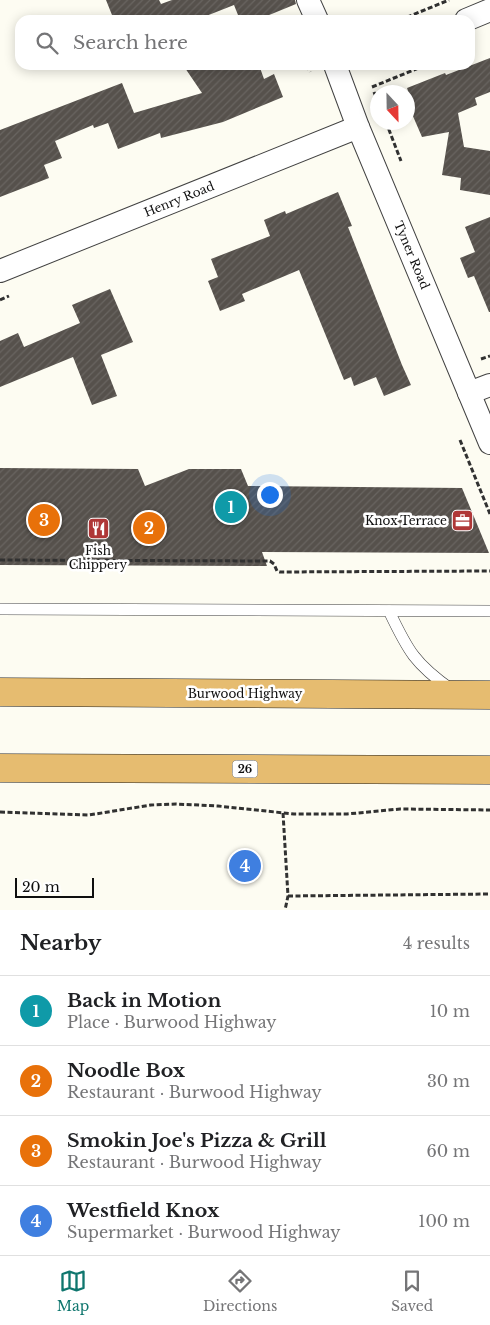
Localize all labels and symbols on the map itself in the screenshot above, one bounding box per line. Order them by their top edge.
north arrow [370,85,415,130]
street label: Henry Road [142,178,216,220]
street label: Tyner Road [391,219,433,291]
your location [257,482,283,508]
pin: 1 [215,488,247,526]
pin: 3 [28,501,60,539]
office icon: Knox Terrace [451,508,475,532]
pin: 2 [133,509,165,547]
place label: Knox Terrace [365,513,447,528]
restaurant icon: Fish Chippery [86,517,110,541]
place label: Fish Chippery [69,543,128,572]
street label: Burwood Highway [188,686,303,701]
road number: 26 [232,761,258,778]
pin: 4 [229,847,261,885]
scale bar [15,875,94,898]

